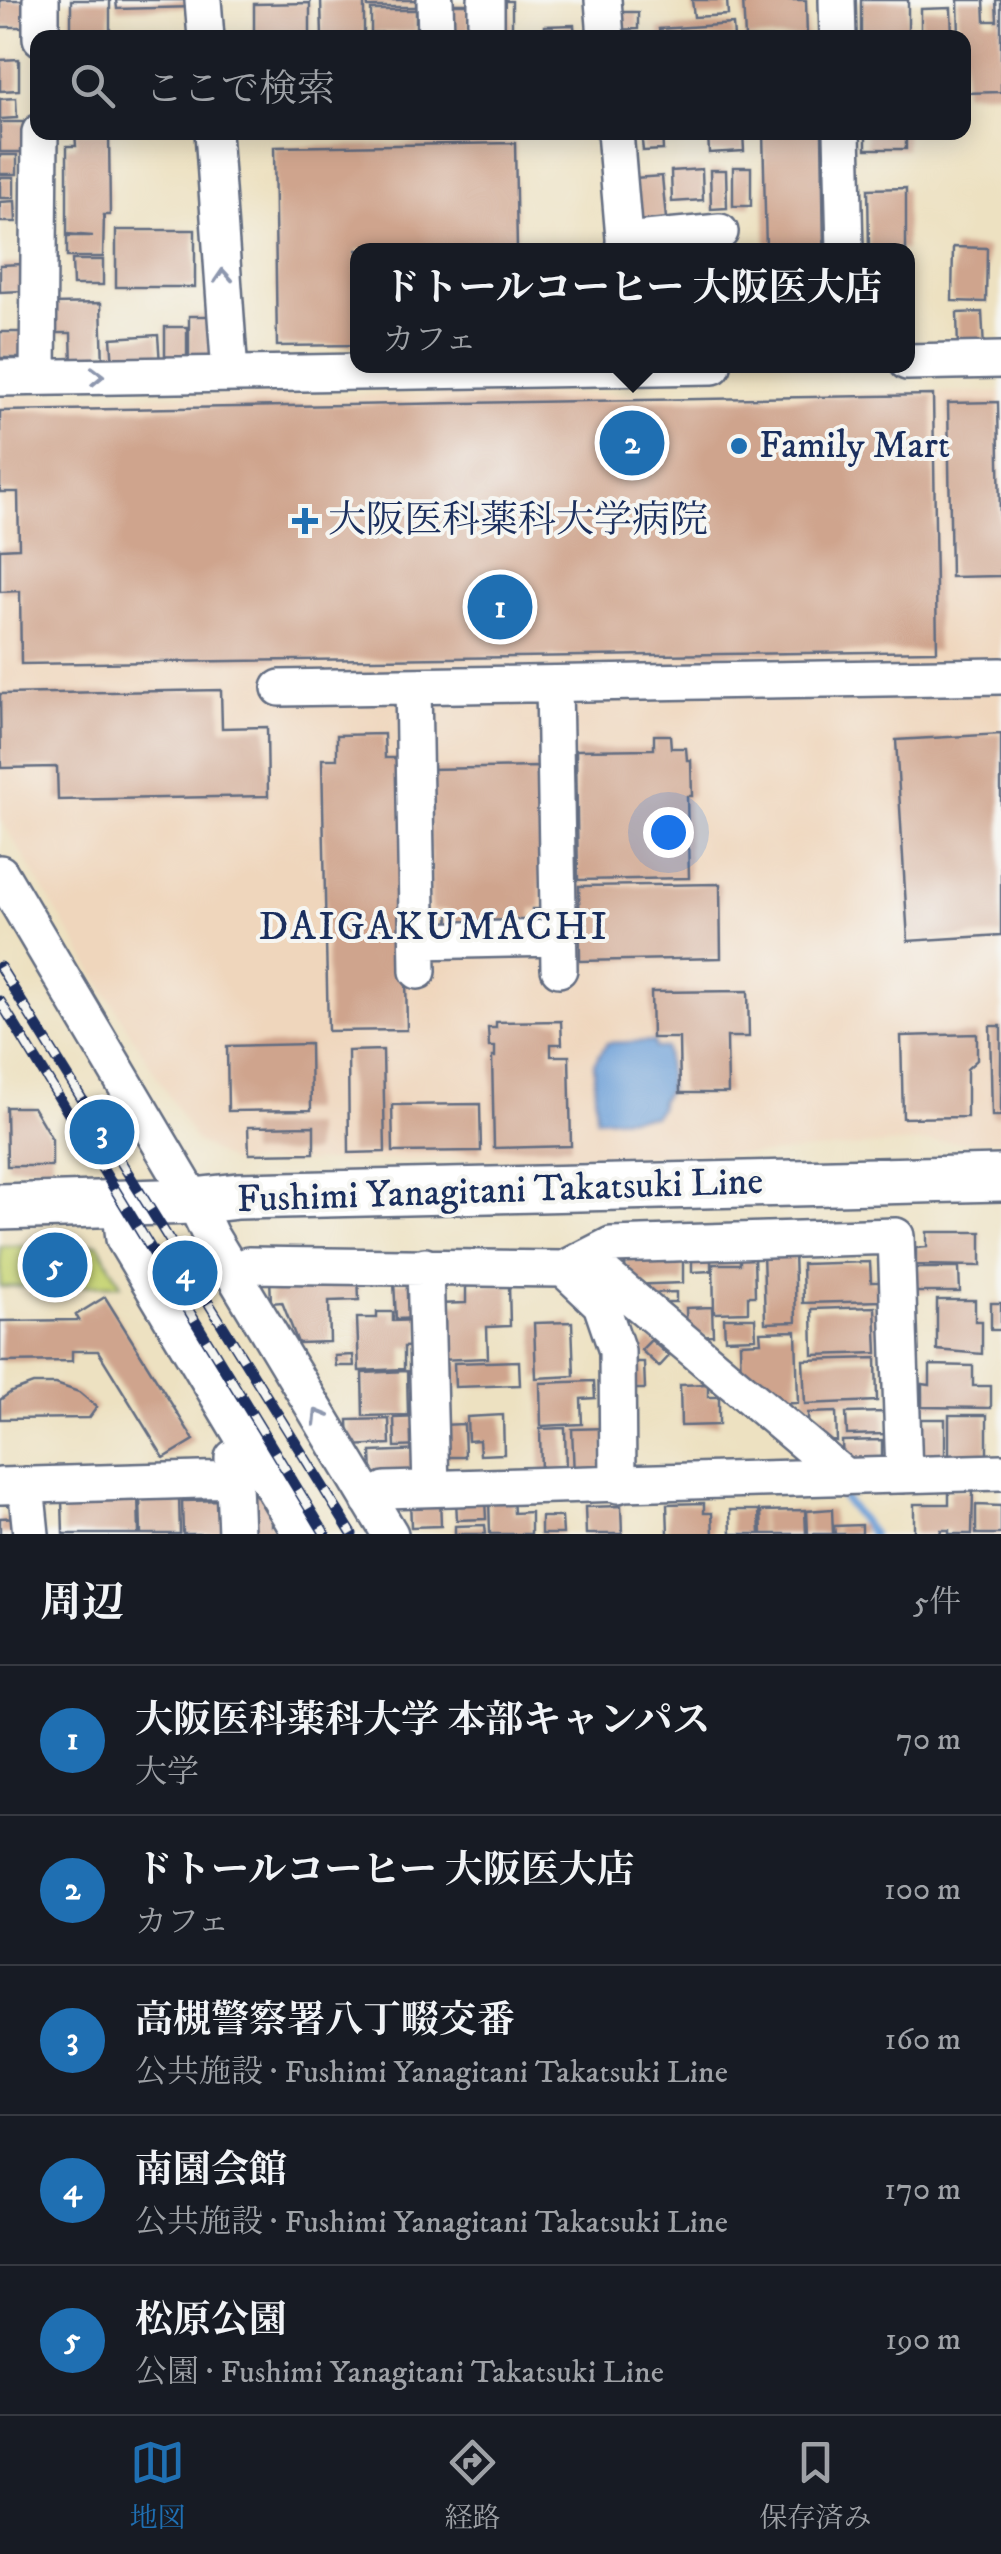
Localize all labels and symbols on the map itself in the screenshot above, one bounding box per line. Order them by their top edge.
one-way arrow [213,268,234,284]
one-way arrow [90,365,106,387]
pin: 2 [600,406,664,480]
place label: Family Mart [759,422,950,470]
marker: Family Mart [728,435,750,457]
place label: 大阪医科薬科大学病院 [328,497,708,545]
marker: 大阪医科薬科大学病院 [292,508,318,534]
pin: 1 [468,570,532,644]
your location [643,807,694,858]
district label: DAIGAKUMACHI [258,903,610,953]
pin: 3 [70,1094,134,1170]
street label: Fushimi Yanagitani Takatsuki Line [236,1158,764,1224]
pin: 5 [22,1228,88,1302]
pin: 4 [152,1236,218,1310]
one-way arrow [312,1409,331,1427]

